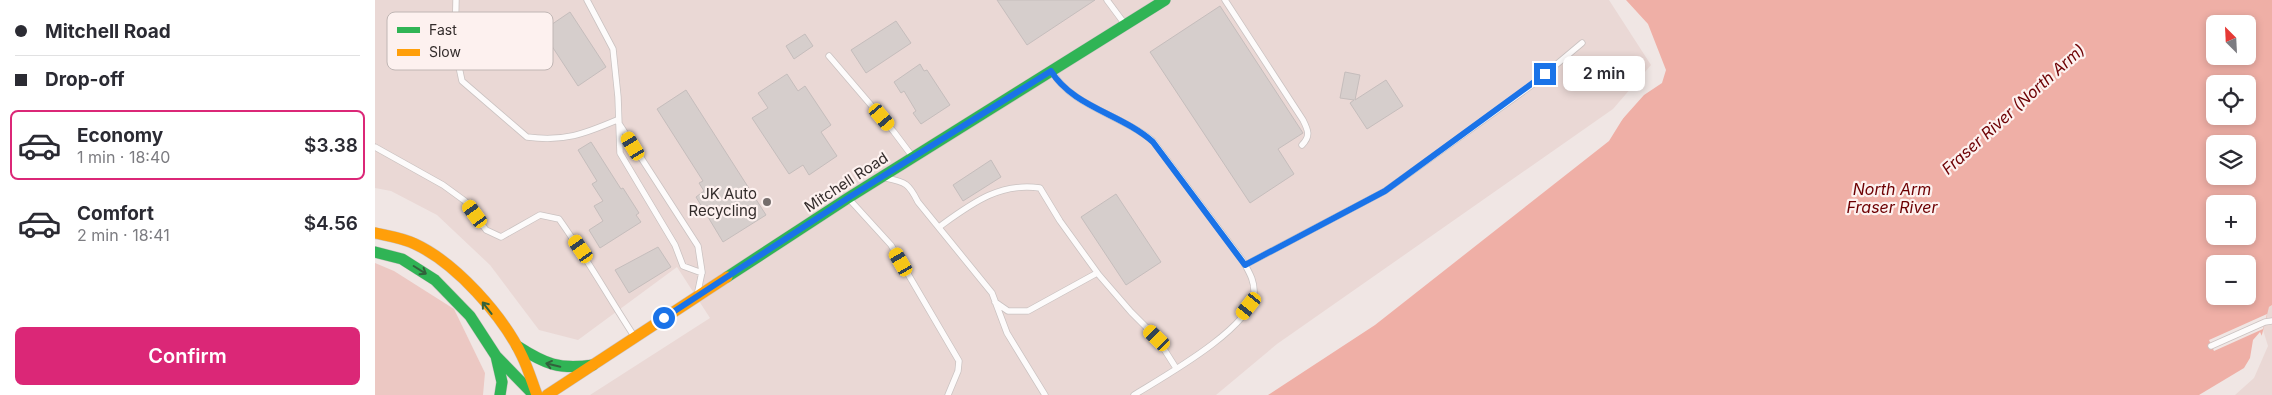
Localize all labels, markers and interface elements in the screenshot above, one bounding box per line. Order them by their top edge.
legend [387,12,553,70]
north arrow [2206,15,2256,65]
map controls [2206,15,2256,305]
text: Mitchell Road [45,20,171,43]
text: Fast [429,21,457,38]
water label: Fraser River (North Arm) [1937,40,2089,178]
text: Slow [429,43,461,60]
callout: 2 min [1563,56,1645,92]
route end [1534,63,1556,85]
text: 2 min [1583,63,1625,83]
text: Drop-off [45,68,125,91]
button: locate [2206,75,2256,125]
car [866,101,897,133]
icon: car [17,123,62,168]
text: Economy [77,124,163,147]
car [618,129,647,163]
text: $3.38 [304,134,358,157]
button: layers [2206,135,2256,185]
text: 1 min · 18:40 [77,147,170,167]
street label: Mitchell Road [801,148,891,216]
water label: North Arm Fraser River [1847,179,1938,217]
place label: JK Auto Recycling [689,184,757,220]
button: + [2206,195,2256,245]
marker: JK Auto Recycling [761,196,773,208]
car [460,197,489,231]
icon: car [17,201,62,246]
text: Comfort [77,202,154,225]
text: $4.56 [304,212,358,235]
text: 2 min · 18:41 [77,225,170,245]
car [566,232,595,266]
car [887,245,914,279]
button: − [2206,255,2256,305]
one-way arrow [412,265,426,275]
car [1233,290,1264,322]
one-way arrow [482,302,493,315]
route start [653,307,675,329]
car [1141,322,1173,354]
button: Confirm [15,327,360,385]
one-way arrow [546,360,562,369]

